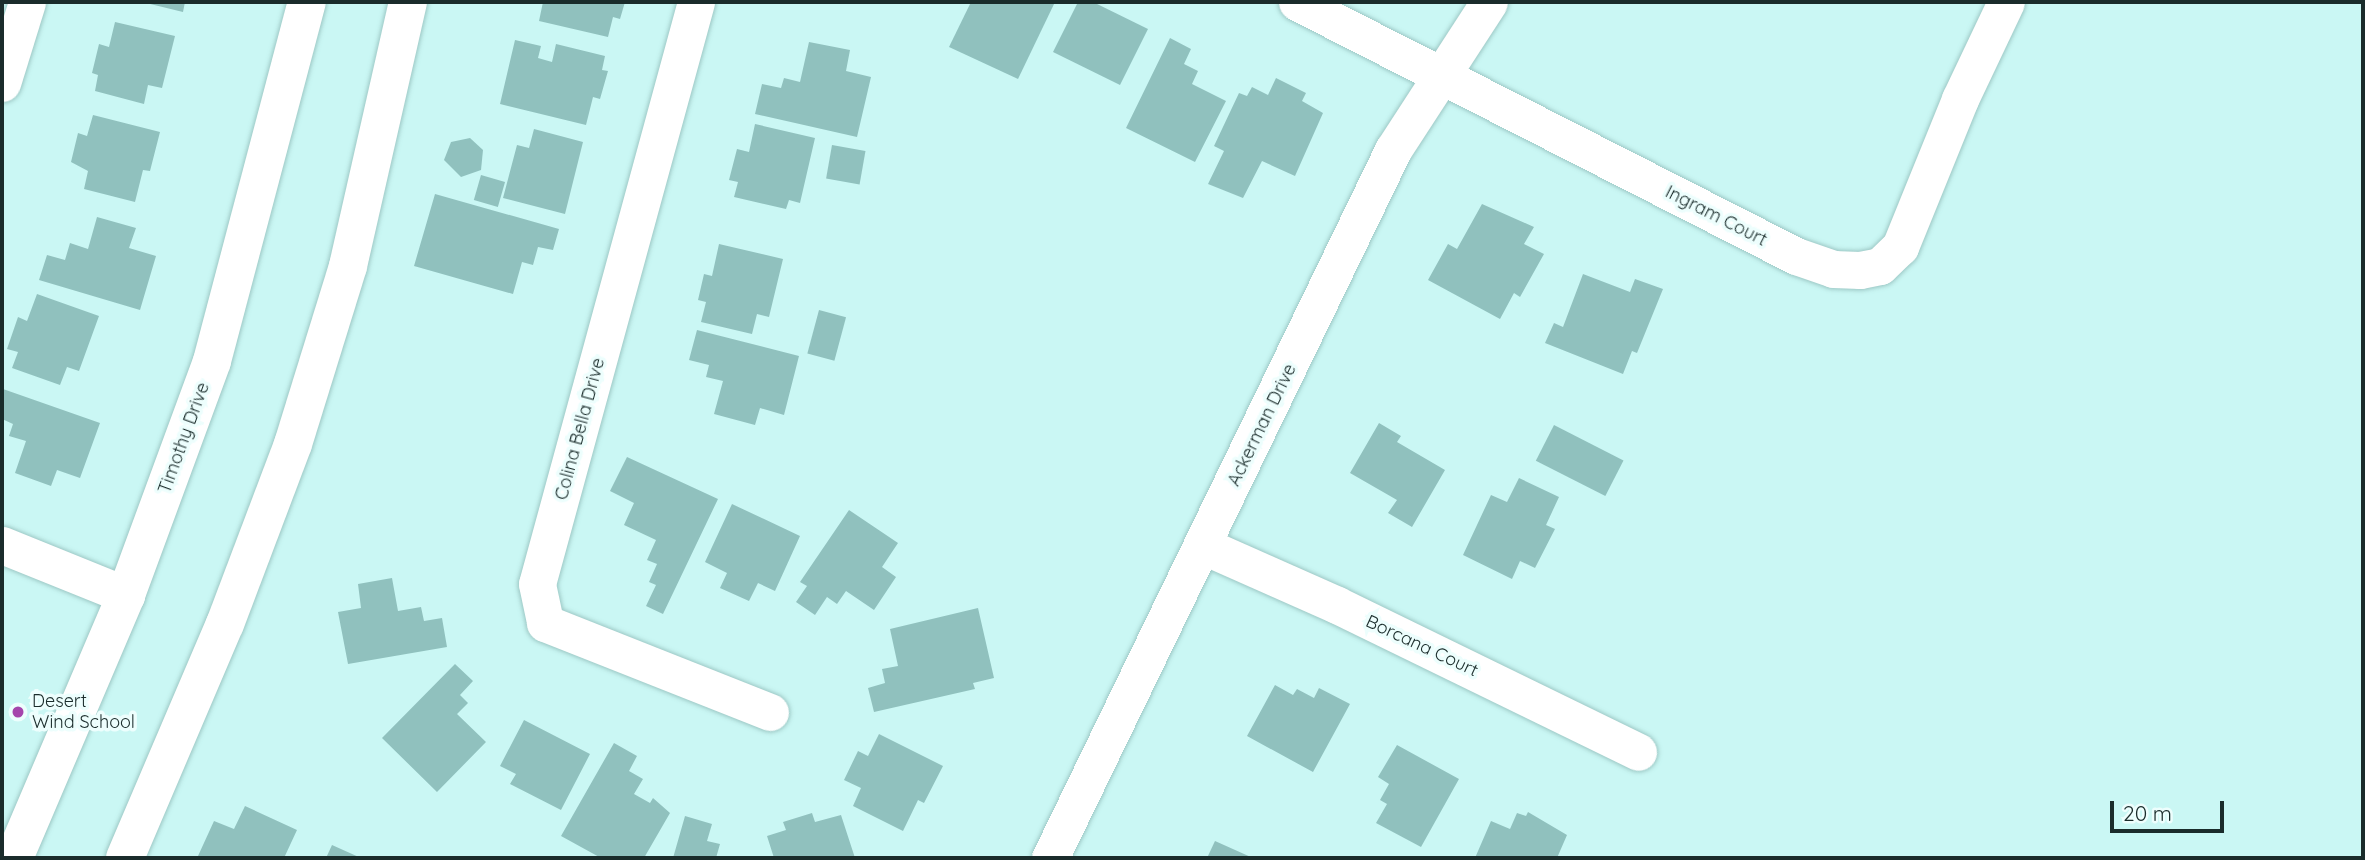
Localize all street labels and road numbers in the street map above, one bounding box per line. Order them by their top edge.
street label: Ingram Court [1662,181,1770,251]
street label: Colina Bella Drive [551,356,609,502]
street label: Ackerman Drive [1223,360,1301,490]
street label: Timothy Drive [154,379,214,497]
street label: Borcana Court [1362,611,1482,681]

